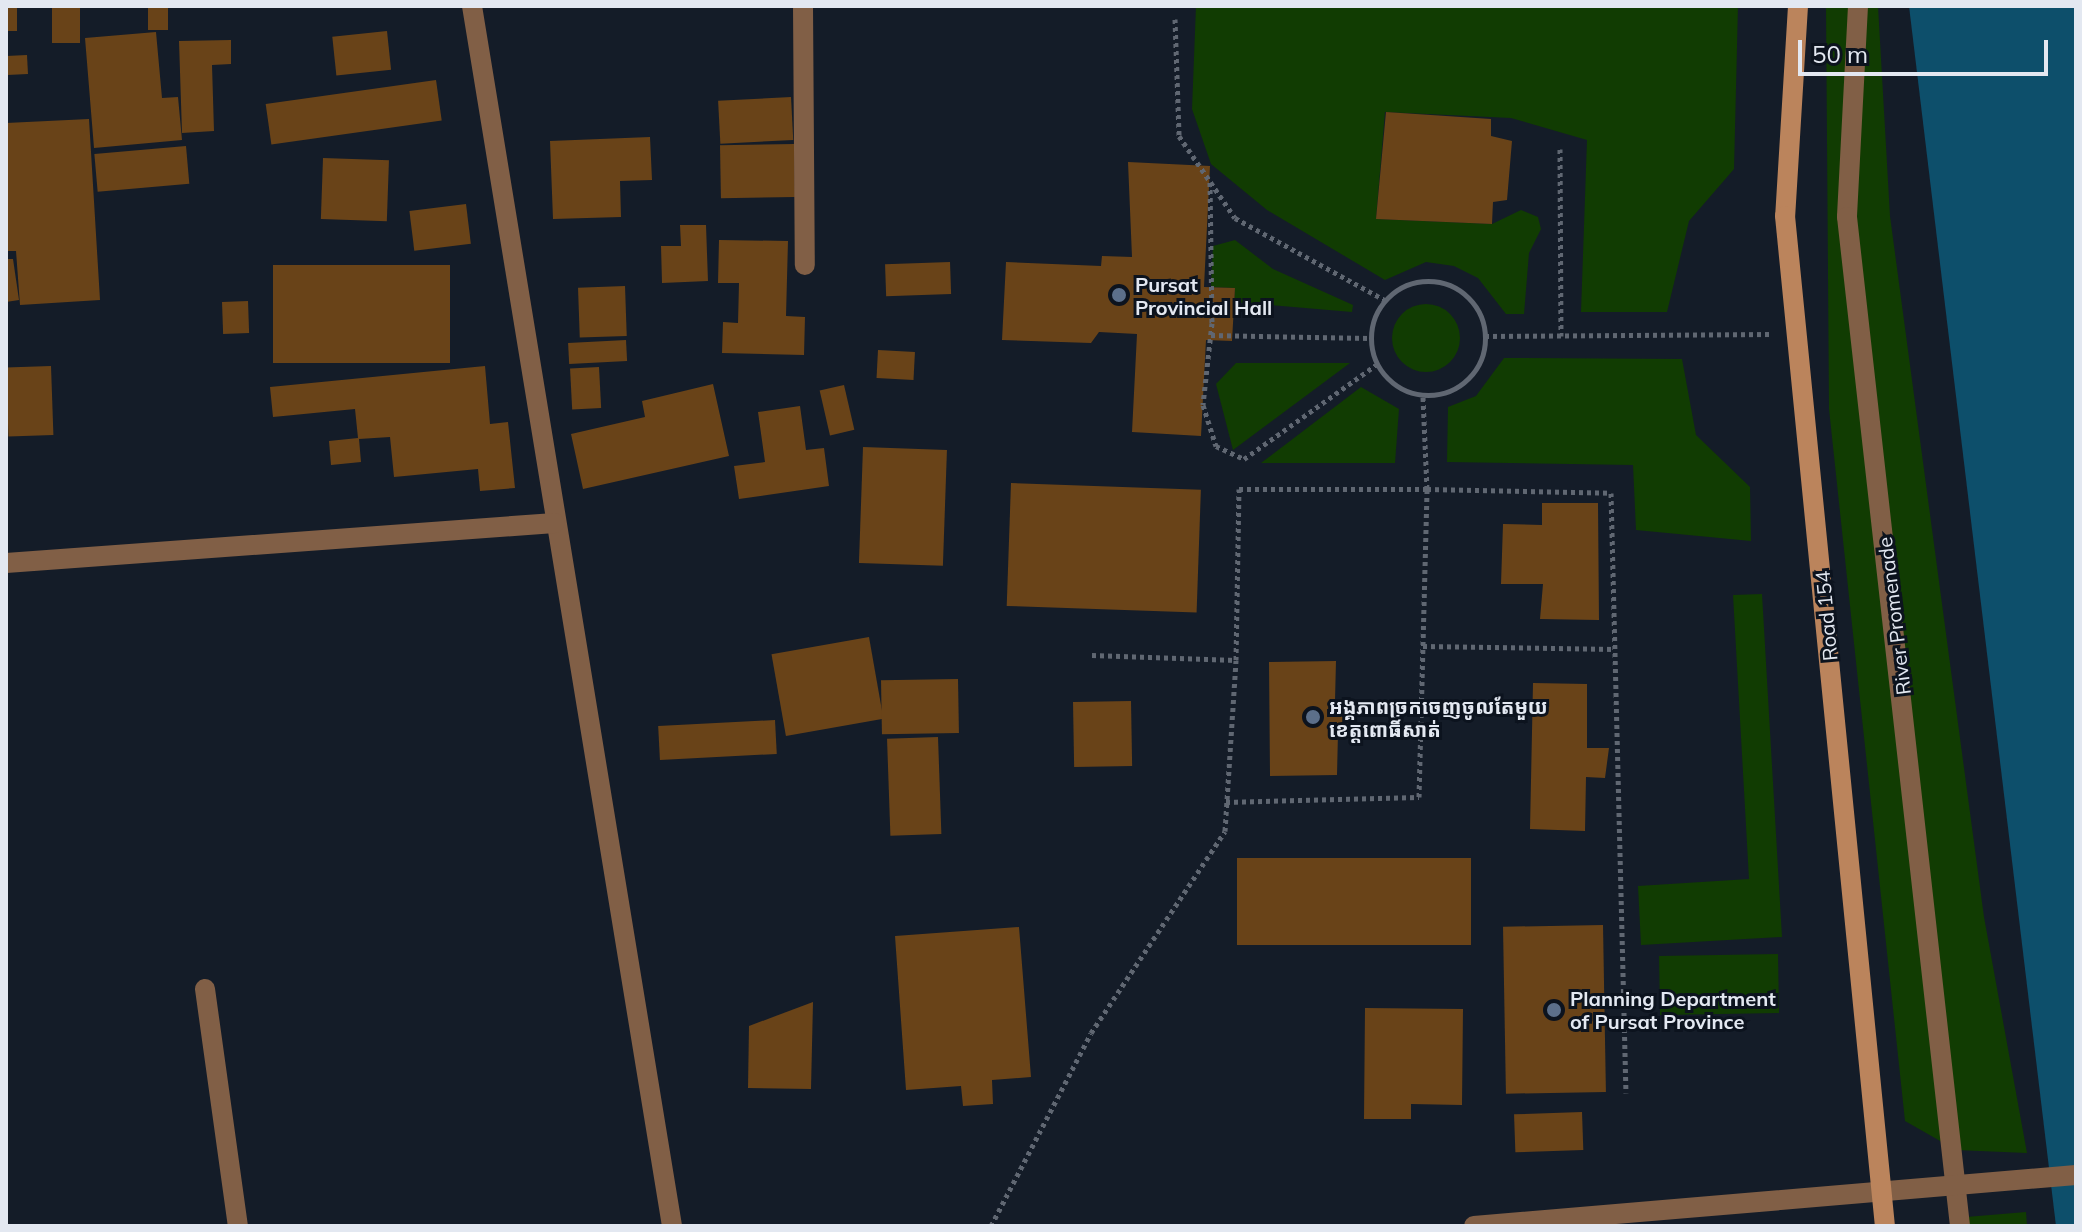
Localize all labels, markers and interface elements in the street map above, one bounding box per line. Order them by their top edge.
scale bar [1802,24,2052,74]
text: 50 m [1812,39,1868,69]
place label: Pursat Provincial Hall [1135,272,1272,319]
marker: Pursat Provincial Hall [1110,286,1128,304]
street label: River Promenade [1872,536,1916,696]
street label: Road 154 [1810,570,1842,662]
place label: អង្គភាពច្រកចេញចូលតែមួយ ខេត្តពោធិ៍សាត់ [1329,694,1548,741]
marker: អង្គភាពច្រកចេញចូលតែមួយ ខេត្តពោធិ៍សាត់ [1304,708,1322,726]
place label: Planning Department of Pursat Province [1570,986,1776,1033]
marker: Planning Department of Pursat Province [1545,1001,1563,1019]

